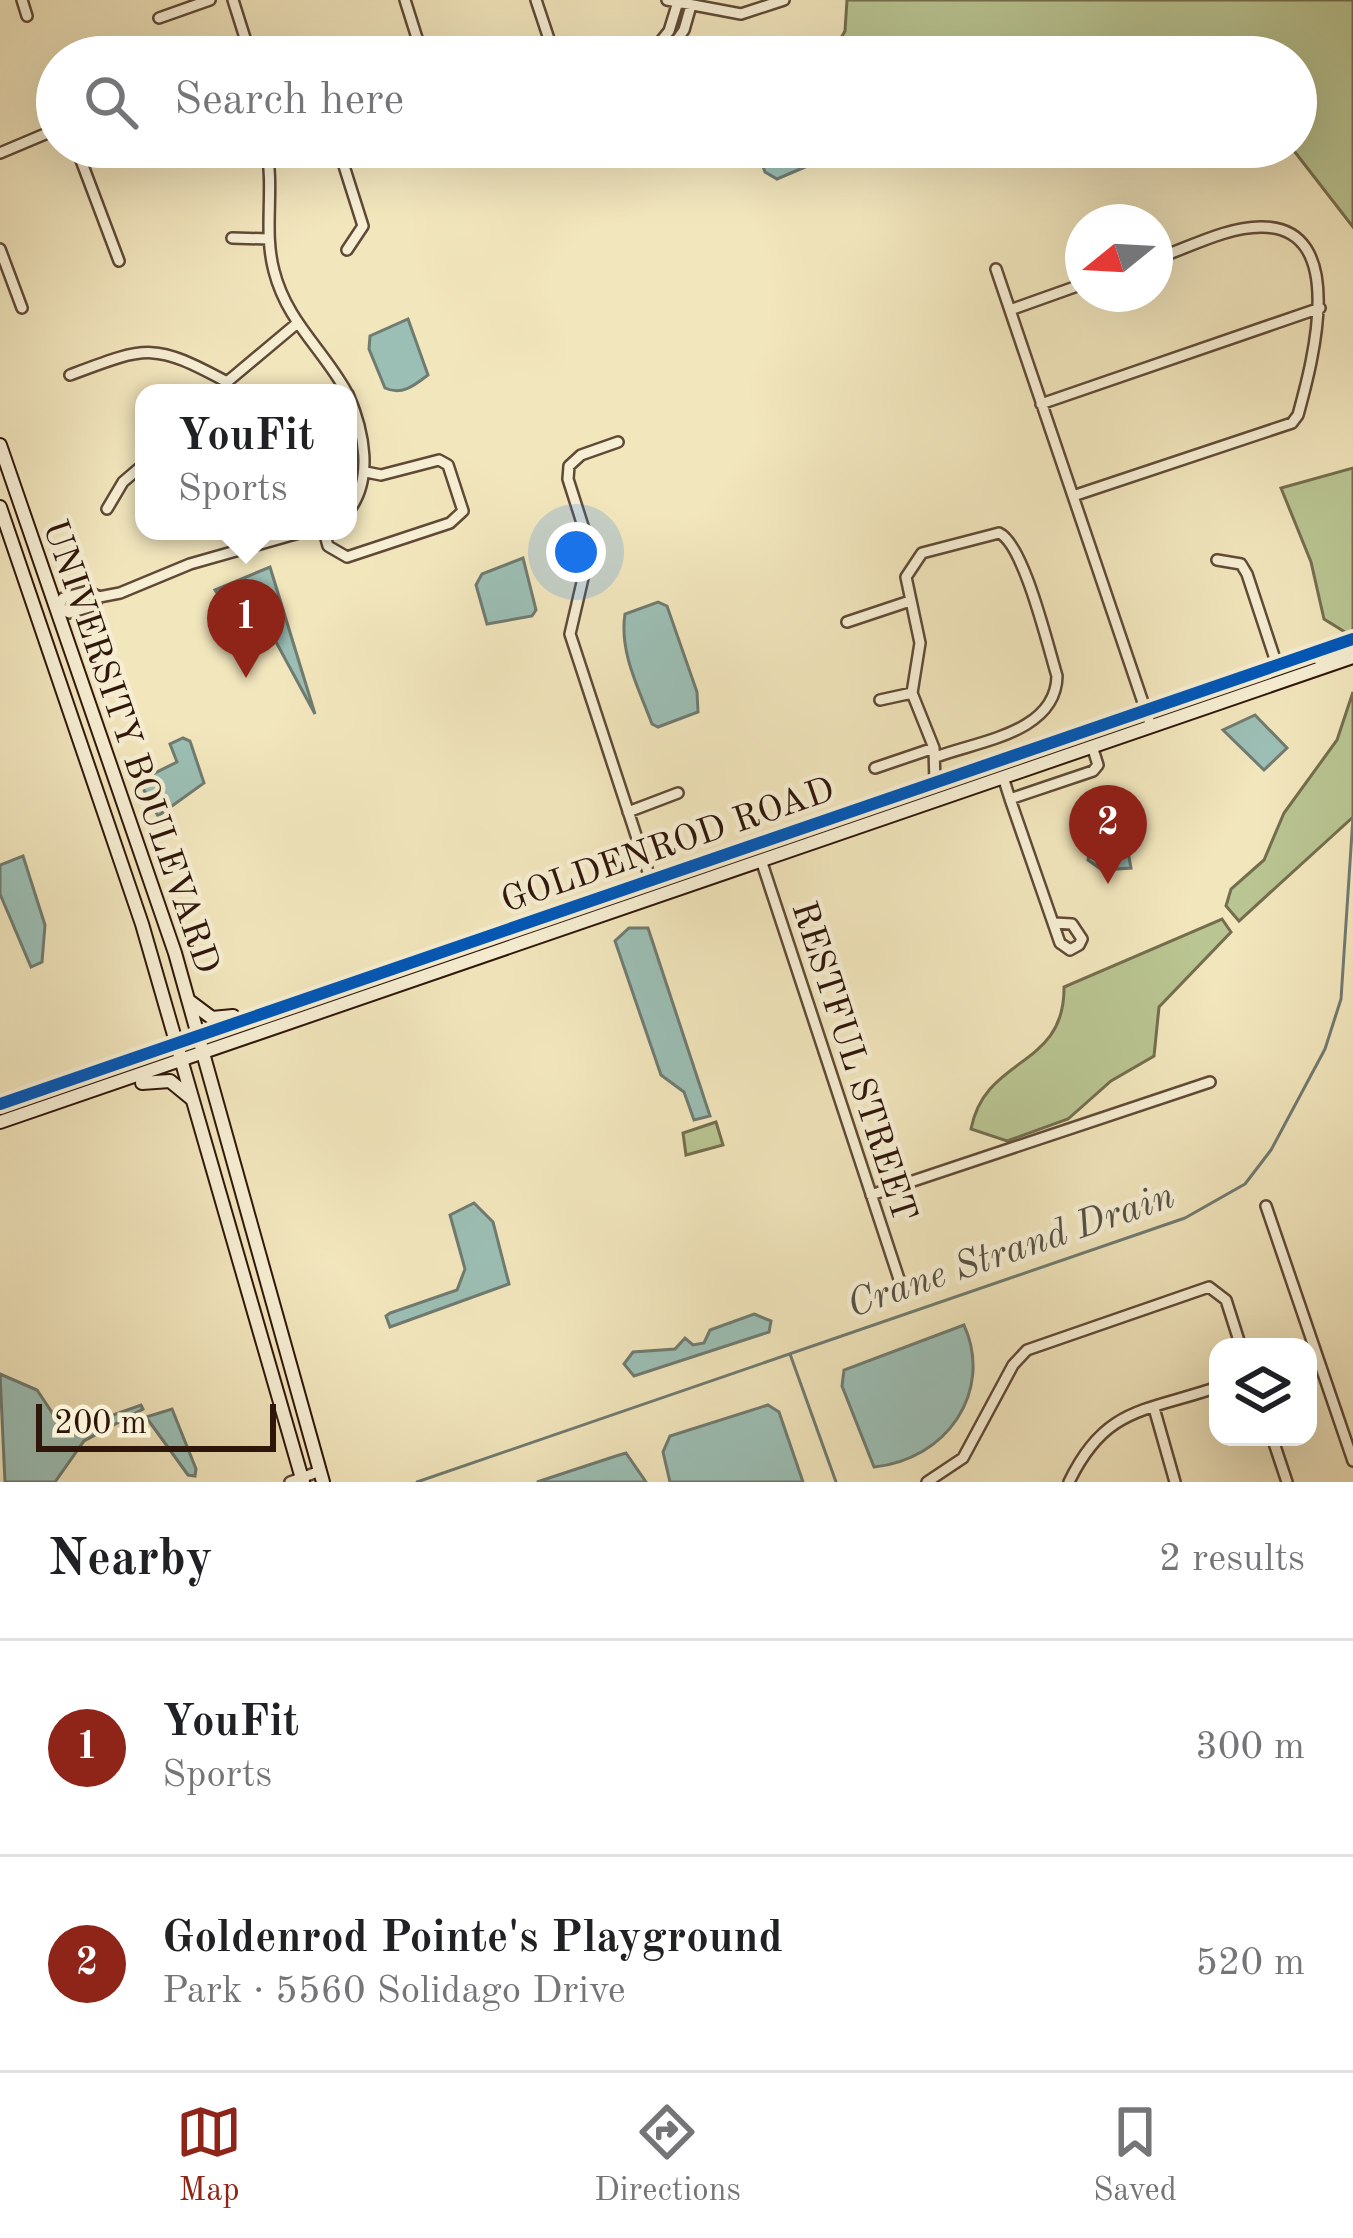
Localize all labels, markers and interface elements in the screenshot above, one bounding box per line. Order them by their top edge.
search box [36,36,1317,168]
icon: search [78,69,144,135]
text: Search here [174,79,404,124]
north arrow [1065,204,1173,312]
popup [135,384,357,540]
text: YouFit [177,415,315,460]
text: Sports [177,470,288,509]
street label: UNIVERSITY BOULEVARD [35,516,224,979]
your location [546,522,606,582]
pin: 1 [207,579,285,678]
street label: GOLDENROD ROAD [497,773,839,921]
pin: 2 [1069,785,1147,884]
street label: RESTFUL STREET [783,898,921,1227]
water label: Crane Strand Drain [842,1177,1180,1326]
map controls [1209,1338,1317,1446]
button: layers [1209,1338,1317,1446]
scale bar [36,1398,276,1451]
text: 200 m [54,1408,147,1441]
text: Nearby [48,1535,213,1586]
text: 2 results [1159,1540,1305,1579]
text: YouFit [162,1701,299,1746]
text: 1 [76,1728,98,1767]
text: 300 m [1195,1728,1305,1767]
text: Sports [162,1756,272,1795]
text: Goldenrod Pointe's Playground [162,1917,783,1962]
text: 2 [76,1944,98,1983]
text: 520 m [1195,1944,1305,1983]
text: Park · 5560 Solidago Drive [162,1972,626,2011]
tab: Map [176,2099,242,2212]
tab: Directions [594,2099,741,2212]
tab: Saved [1093,2099,1177,2212]

